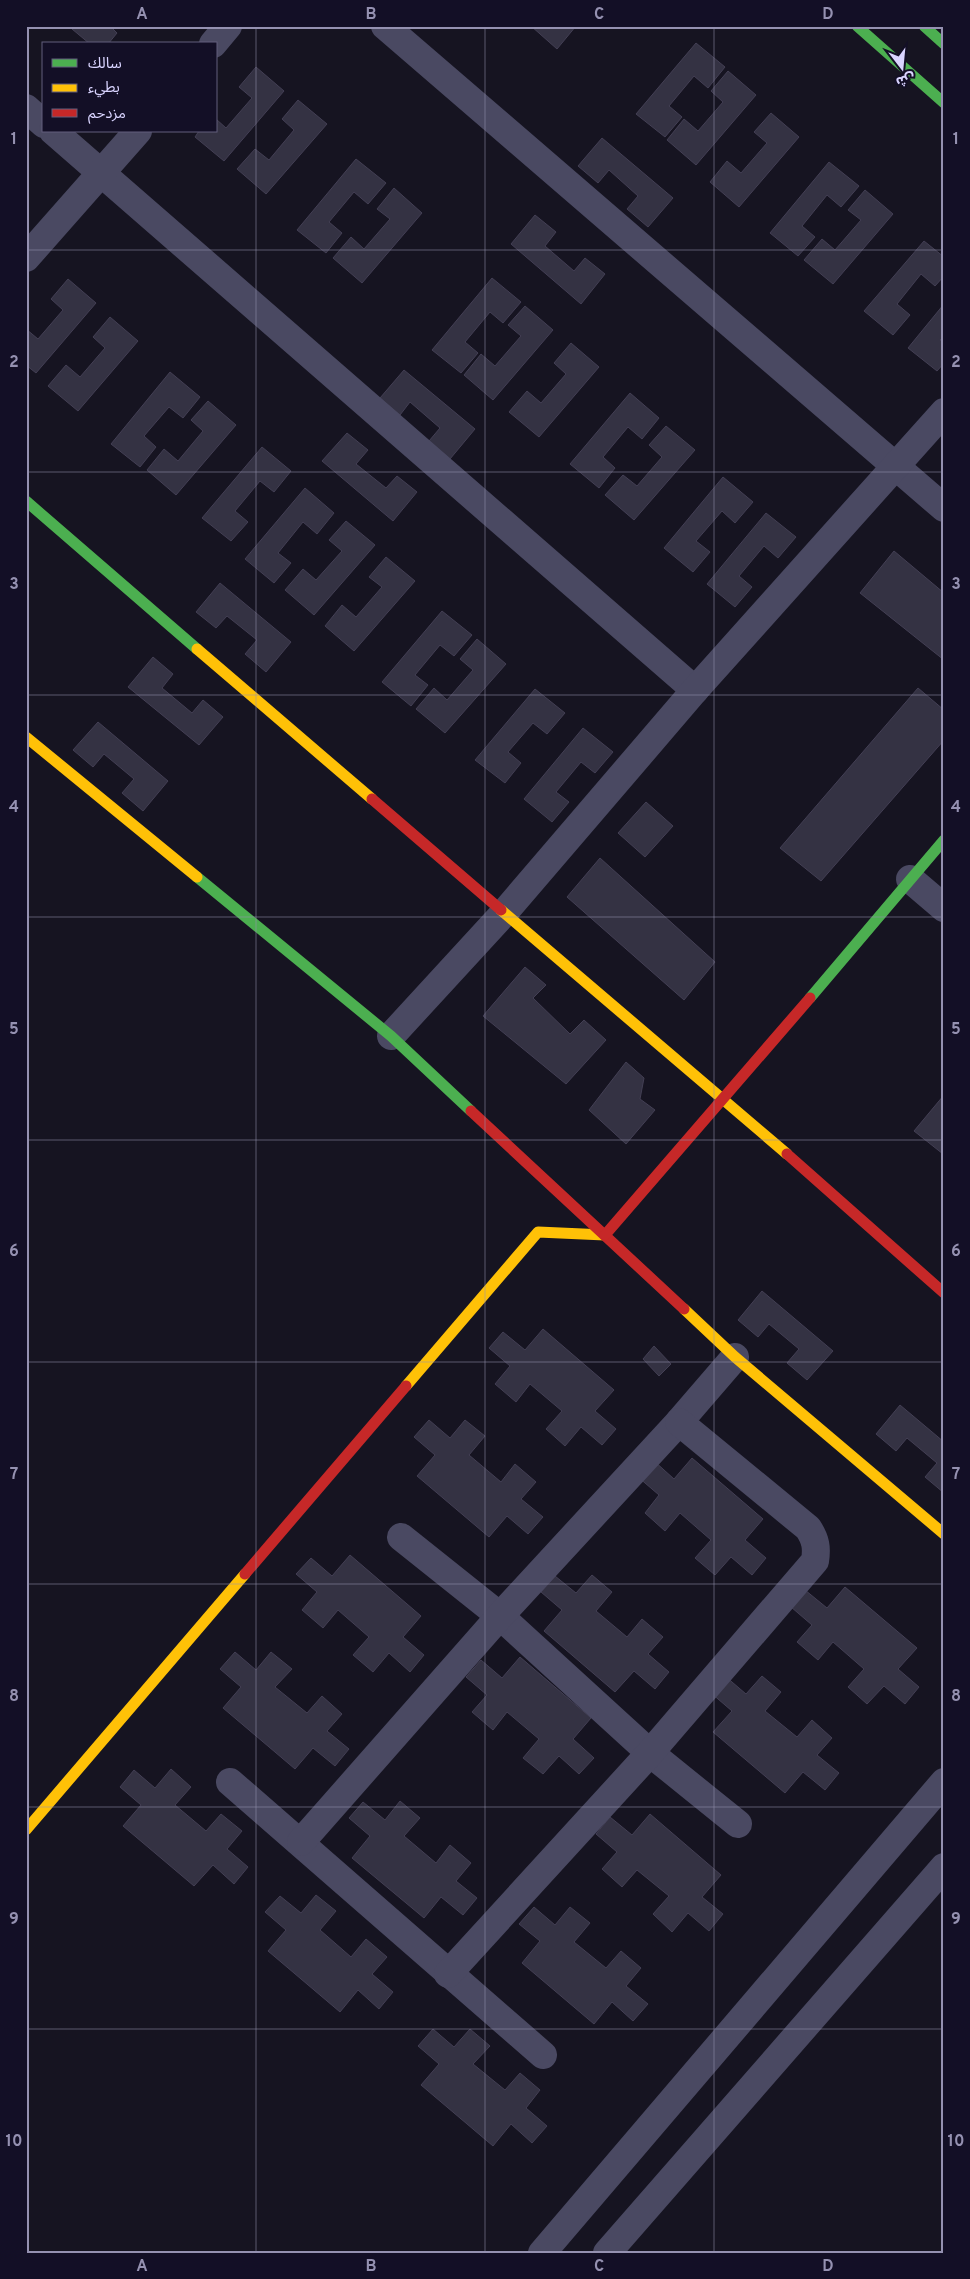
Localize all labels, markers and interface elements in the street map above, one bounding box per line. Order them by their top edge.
text: A [136,5,148,25]
text: B [365,5,377,25]
text: C [594,5,604,25]
text: D [822,5,834,25]
legend [42,42,218,132]
north arrow [878,42,928,92]
text: سالك [88,55,122,74]
text: ش [894,68,917,90]
text: بطيء [88,79,120,98]
text: مزدحم [88,105,126,124]
text: 1 [11,130,17,150]
text: 1 [953,130,959,150]
text: 2 [9,353,19,373]
text: 2 [951,353,961,373]
text: 3 [9,575,19,595]
text: 3 [951,575,961,595]
text: 4 [9,798,19,818]
text: 4 [951,798,961,818]
text: 5 [9,1020,19,1040]
text: 5 [951,1020,961,1040]
text: 6 [9,1242,19,1262]
text: 6 [951,1242,961,1262]
text: 7 [10,1465,18,1485]
text: 7 [952,1465,960,1485]
text: 8 [9,1687,19,1707]
text: 8 [951,1687,961,1707]
text: 9 [9,1910,19,1930]
text: 9 [951,1910,961,1930]
text: 10 [6,2132,22,2152]
text: 10 [948,2132,964,2152]
text: A [136,2257,148,2277]
text: B [365,2257,377,2277]
text: C [594,2257,604,2277]
text: D [822,2257,834,2277]

